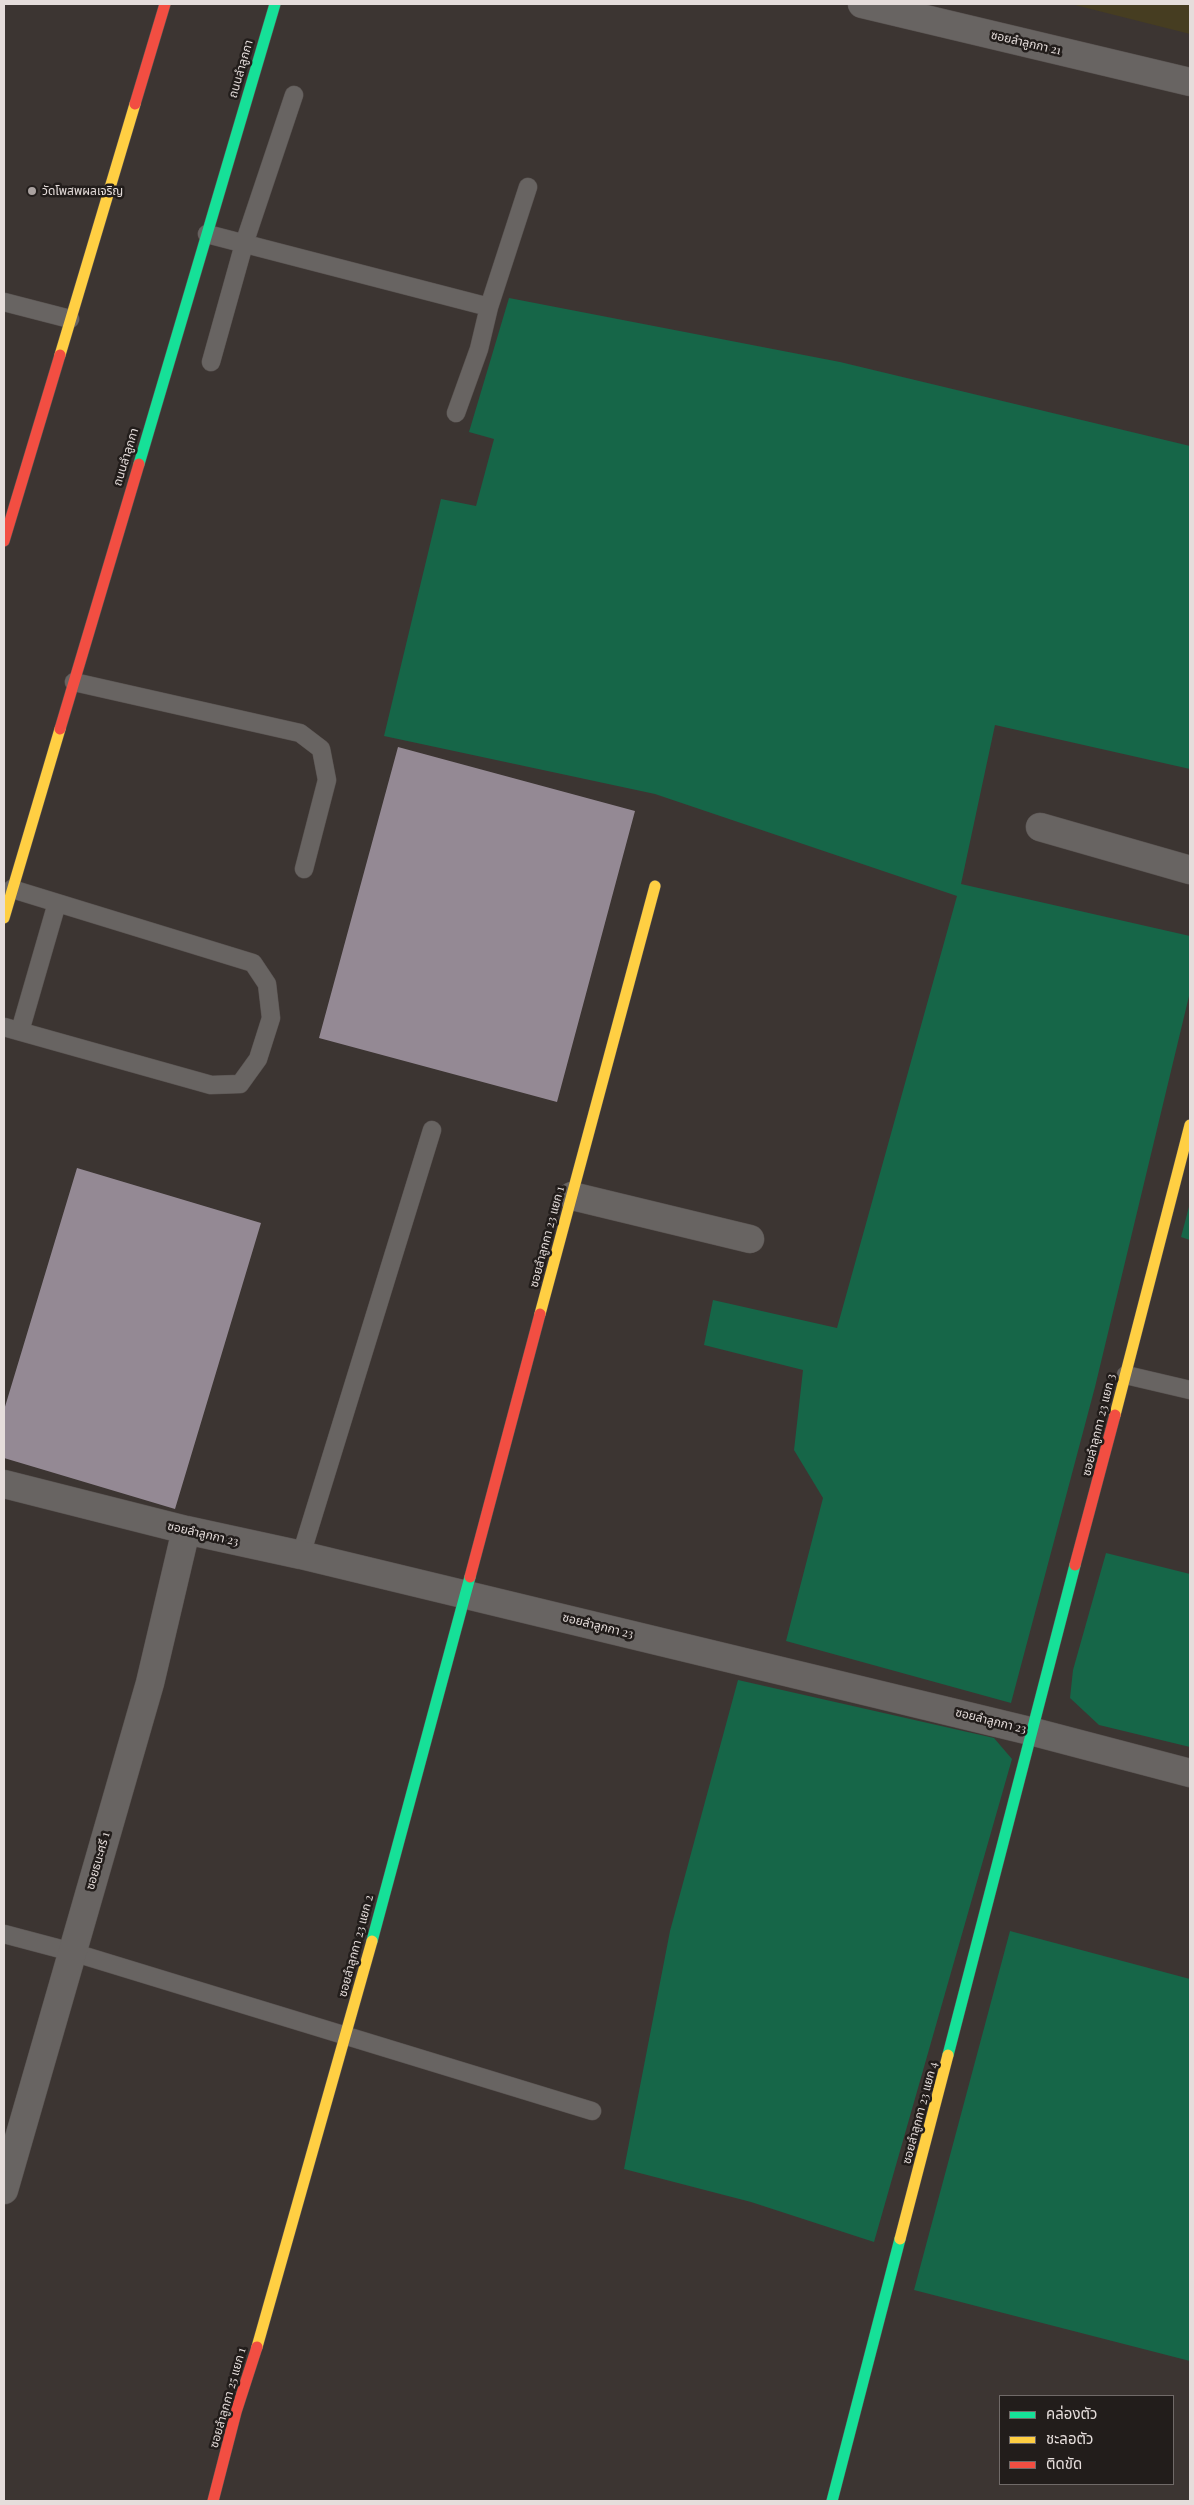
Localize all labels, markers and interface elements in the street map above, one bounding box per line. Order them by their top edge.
street label: ซอยลำลูกกา 21 [989,28,1063,58]
street label: ถนนลำลูกกา [226,38,256,100]
place label: วัดโพสพผลเจริญ [42,184,123,198]
marker: วัดโพสพผลเจริญ [26,185,38,197]
street label: ถนนลำลูกกา [110,426,142,488]
street label: ซอยลำลูกกา 23 แยก 1 [527,1185,567,1289]
street label: ซอยลำลูกกา 23 แยก 3 [1079,1372,1119,1478]
street label: ซอยลำลูกกา 23 [166,1519,240,1549]
street label: ซอยลำลูกกา 23 [561,1610,635,1642]
street label: ซอยลำลูกกา 23 [954,1705,1028,1737]
street label: ซอยธนะศรี 1 [83,1830,113,1892]
street label: ซอยลำลูกกา 23 แยก 2 [335,1893,377,1999]
street label: ซอยลำลูกกา 23 แยก 4 [899,2060,941,2166]
street label: ซอยลำลูกกา 25 แยก 1 [207,2346,249,2450]
legend [999,2395,1174,2485]
text: คล่องตัว [1046,2403,1097,2423]
text: ชะลอตัว [1046,2428,1093,2448]
text: ติดขัด [1046,2453,1082,2473]

